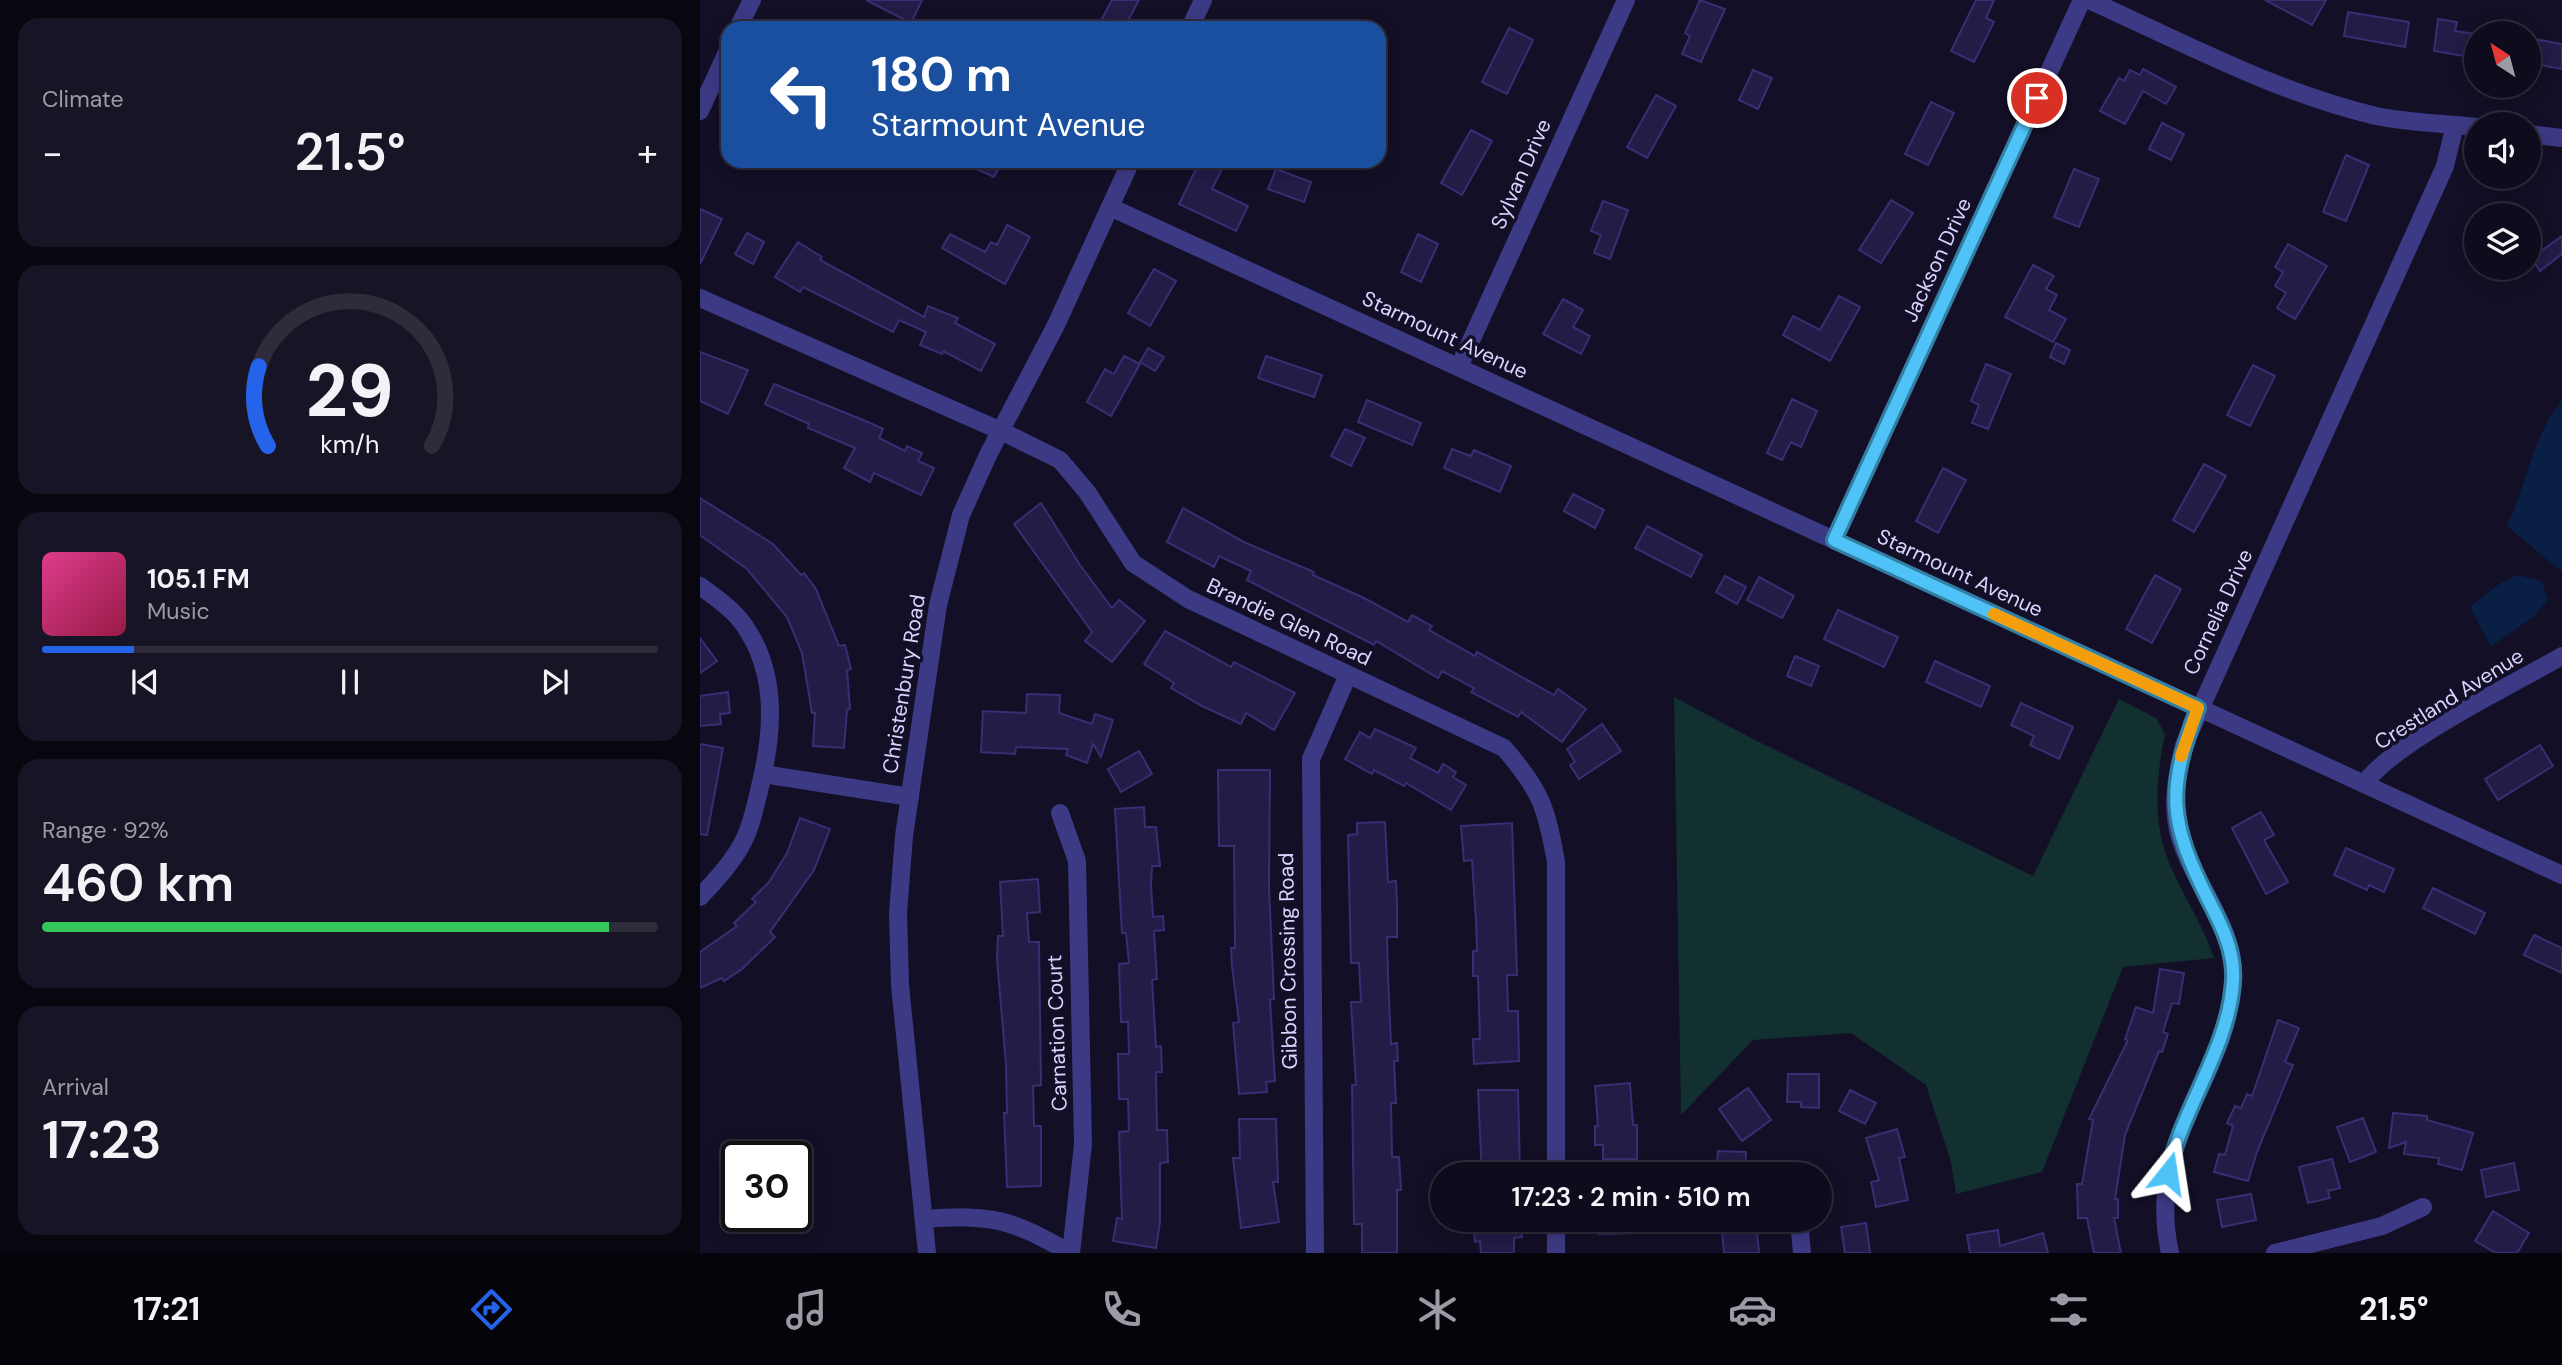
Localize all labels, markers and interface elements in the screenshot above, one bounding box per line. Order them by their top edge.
north arrow [2464,21,2541,98]
map controls [2464,21,2541,280]
text: 180 m [871,42,1012,106]
icon: left [756,49,847,140]
pin [2007,68,2067,128]
icon: arrive [2018,79,2056,117]
text: Climate [42,84,124,114]
text: Starmount Avenue [871,104,1145,146]
button: sound [2464,112,2541,189]
street label: Sylvan Drive [1484,114,1558,234]
text: 21.5° [294,118,406,186]
text: − [42,128,63,178]
text: + [637,128,658,178]
street label: Jackson Drive [1896,193,1978,327]
button: layers [2464,203,2541,280]
street label: Starmount Avenue [1357,284,1533,386]
text: 29 [306,344,394,439]
text: km/h [320,427,380,460]
street label: Starmount Avenue [1872,522,2048,624]
street label: Cornelia Drive [2177,545,2259,679]
text: 105.1 FM [147,562,250,596]
street label: Brandie Glen Road [1202,572,1376,672]
street label: Christenbury Road [876,592,932,776]
text: Music [147,596,210,626]
street label: Crestland Avenue [2369,642,2529,756]
icon: previous [126,663,164,701]
icon: pause [331,663,369,701]
icon: next [536,663,574,701]
text: Range · 92% [42,815,169,845]
text: 460 km [42,849,234,917]
street label: Gibbon Crossing Road [1272,852,1304,1070]
street label: Carnation Court [1040,954,1074,1112]
text: Arrival [42,1072,109,1102]
text: 17:23 [42,1106,162,1174]
position arrow [2131,1136,2205,1210]
speed limit sign: 30 [721,1141,812,1232]
text: 17:23 · 2 min · 510 m [1511,1180,1751,1214]
icon: directions [467,1285,516,1334]
icon: music [782,1285,831,1334]
icon: phone [1097,1285,1146,1334]
icon: climate [1413,1285,1462,1334]
icon: car [1728,1285,1777,1334]
icon: filters [2044,1285,2093,1334]
text: 17:21 [133,1288,200,1330]
text: 21.5° [2359,1288,2429,1330]

